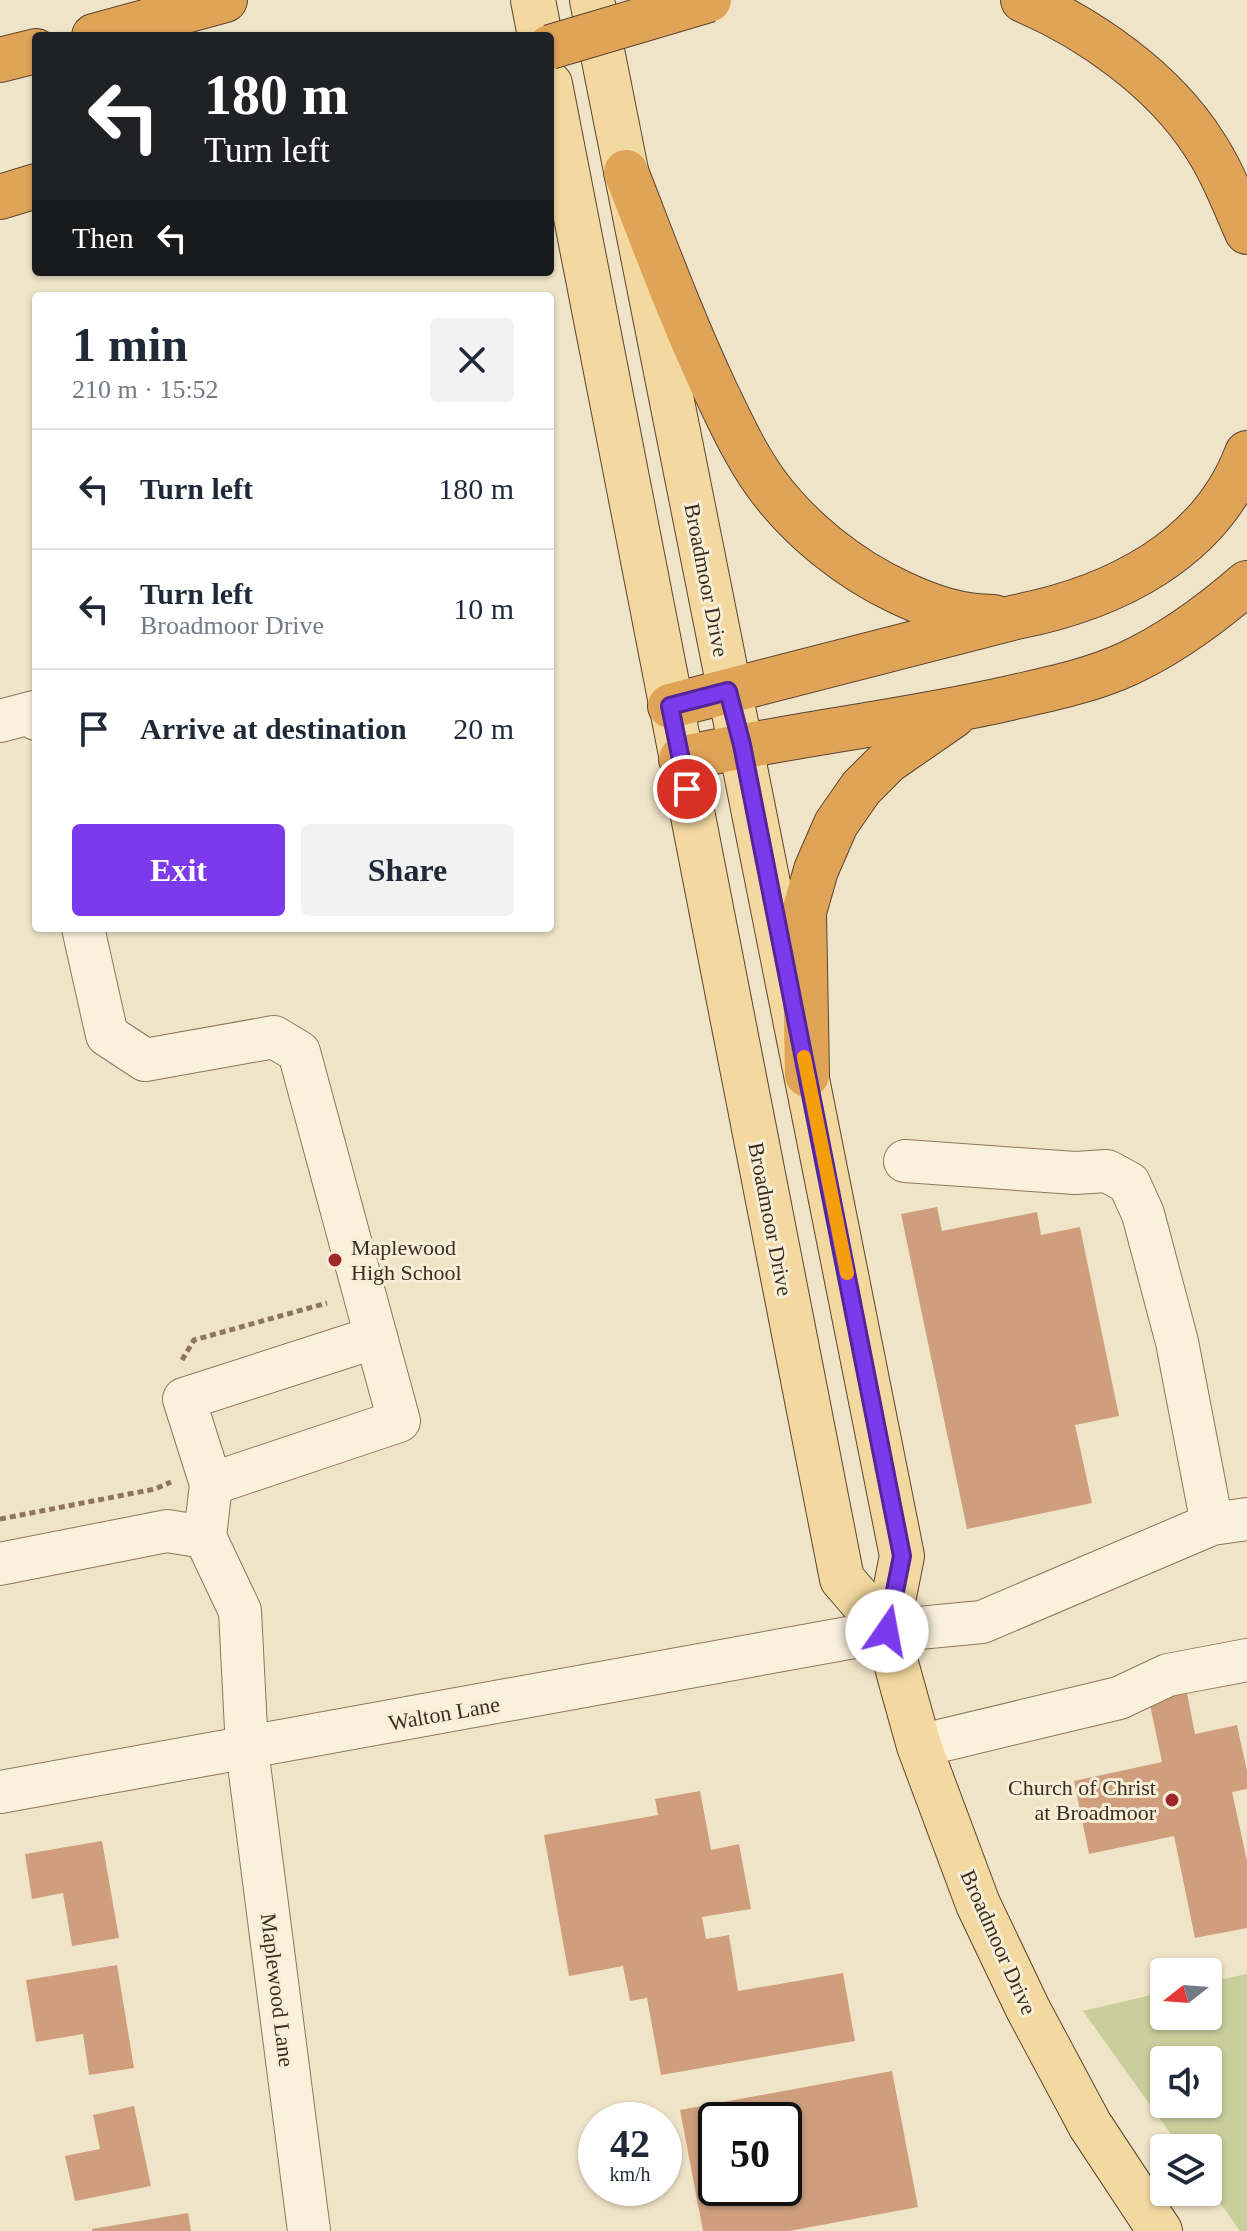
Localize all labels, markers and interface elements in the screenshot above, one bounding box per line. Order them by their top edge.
icon: left [72,64,176,168]
text: 180 m [204,64,349,126]
text: Turn left [204,130,330,170]
icon: left [150,216,194,260]
text: Then [72,221,134,254]
text: 1 min [72,318,188,371]
button: close [430,318,514,402]
text: 210 m · 15:52 [72,375,219,404]
icon: left [72,467,116,511]
text: Turn left [140,472,253,505]
text: 180 m [438,472,514,505]
street label: Broadmoor Drive [679,501,734,659]
text: Turn left [140,577,253,610]
icon: left [72,587,116,631]
text: 10 m [453,592,514,625]
text: Broadmoor Drive [140,611,324,640]
icon: arrive [72,707,116,751]
text: Arrive at destination [140,712,407,745]
text: 20 m [453,712,514,745]
pin [653,755,721,823]
icon: arrive [665,767,709,811]
button: Exit [72,824,285,916]
button: Share [301,824,514,916]
street label: Broadmoor Drive [743,1140,798,1298]
place label: Maplewood High School [351,1235,462,1285]
marker: Maplewood High School [326,1251,344,1269]
position arrow [845,1589,929,1673]
street label: Walton Lane [387,1691,502,1736]
place label: Church of Christ at Broadmoor [1008,1775,1157,1825]
marker: Church of Christ at Broadmoor [1163,1791,1181,1809]
street label: Broadmoor Drive [955,1866,1042,2018]
street label: Maplewood Lane [256,1912,299,2068]
north arrow [1150,1958,1222,2030]
map controls [1150,1958,1222,2206]
button: sound [1150,2046,1222,2118]
speed limit sign: 50 [698,2102,802,2206]
text: 42 [610,2121,650,2166]
button: layers [1150,2134,1222,2206]
text: km/h [609,2163,651,2185]

